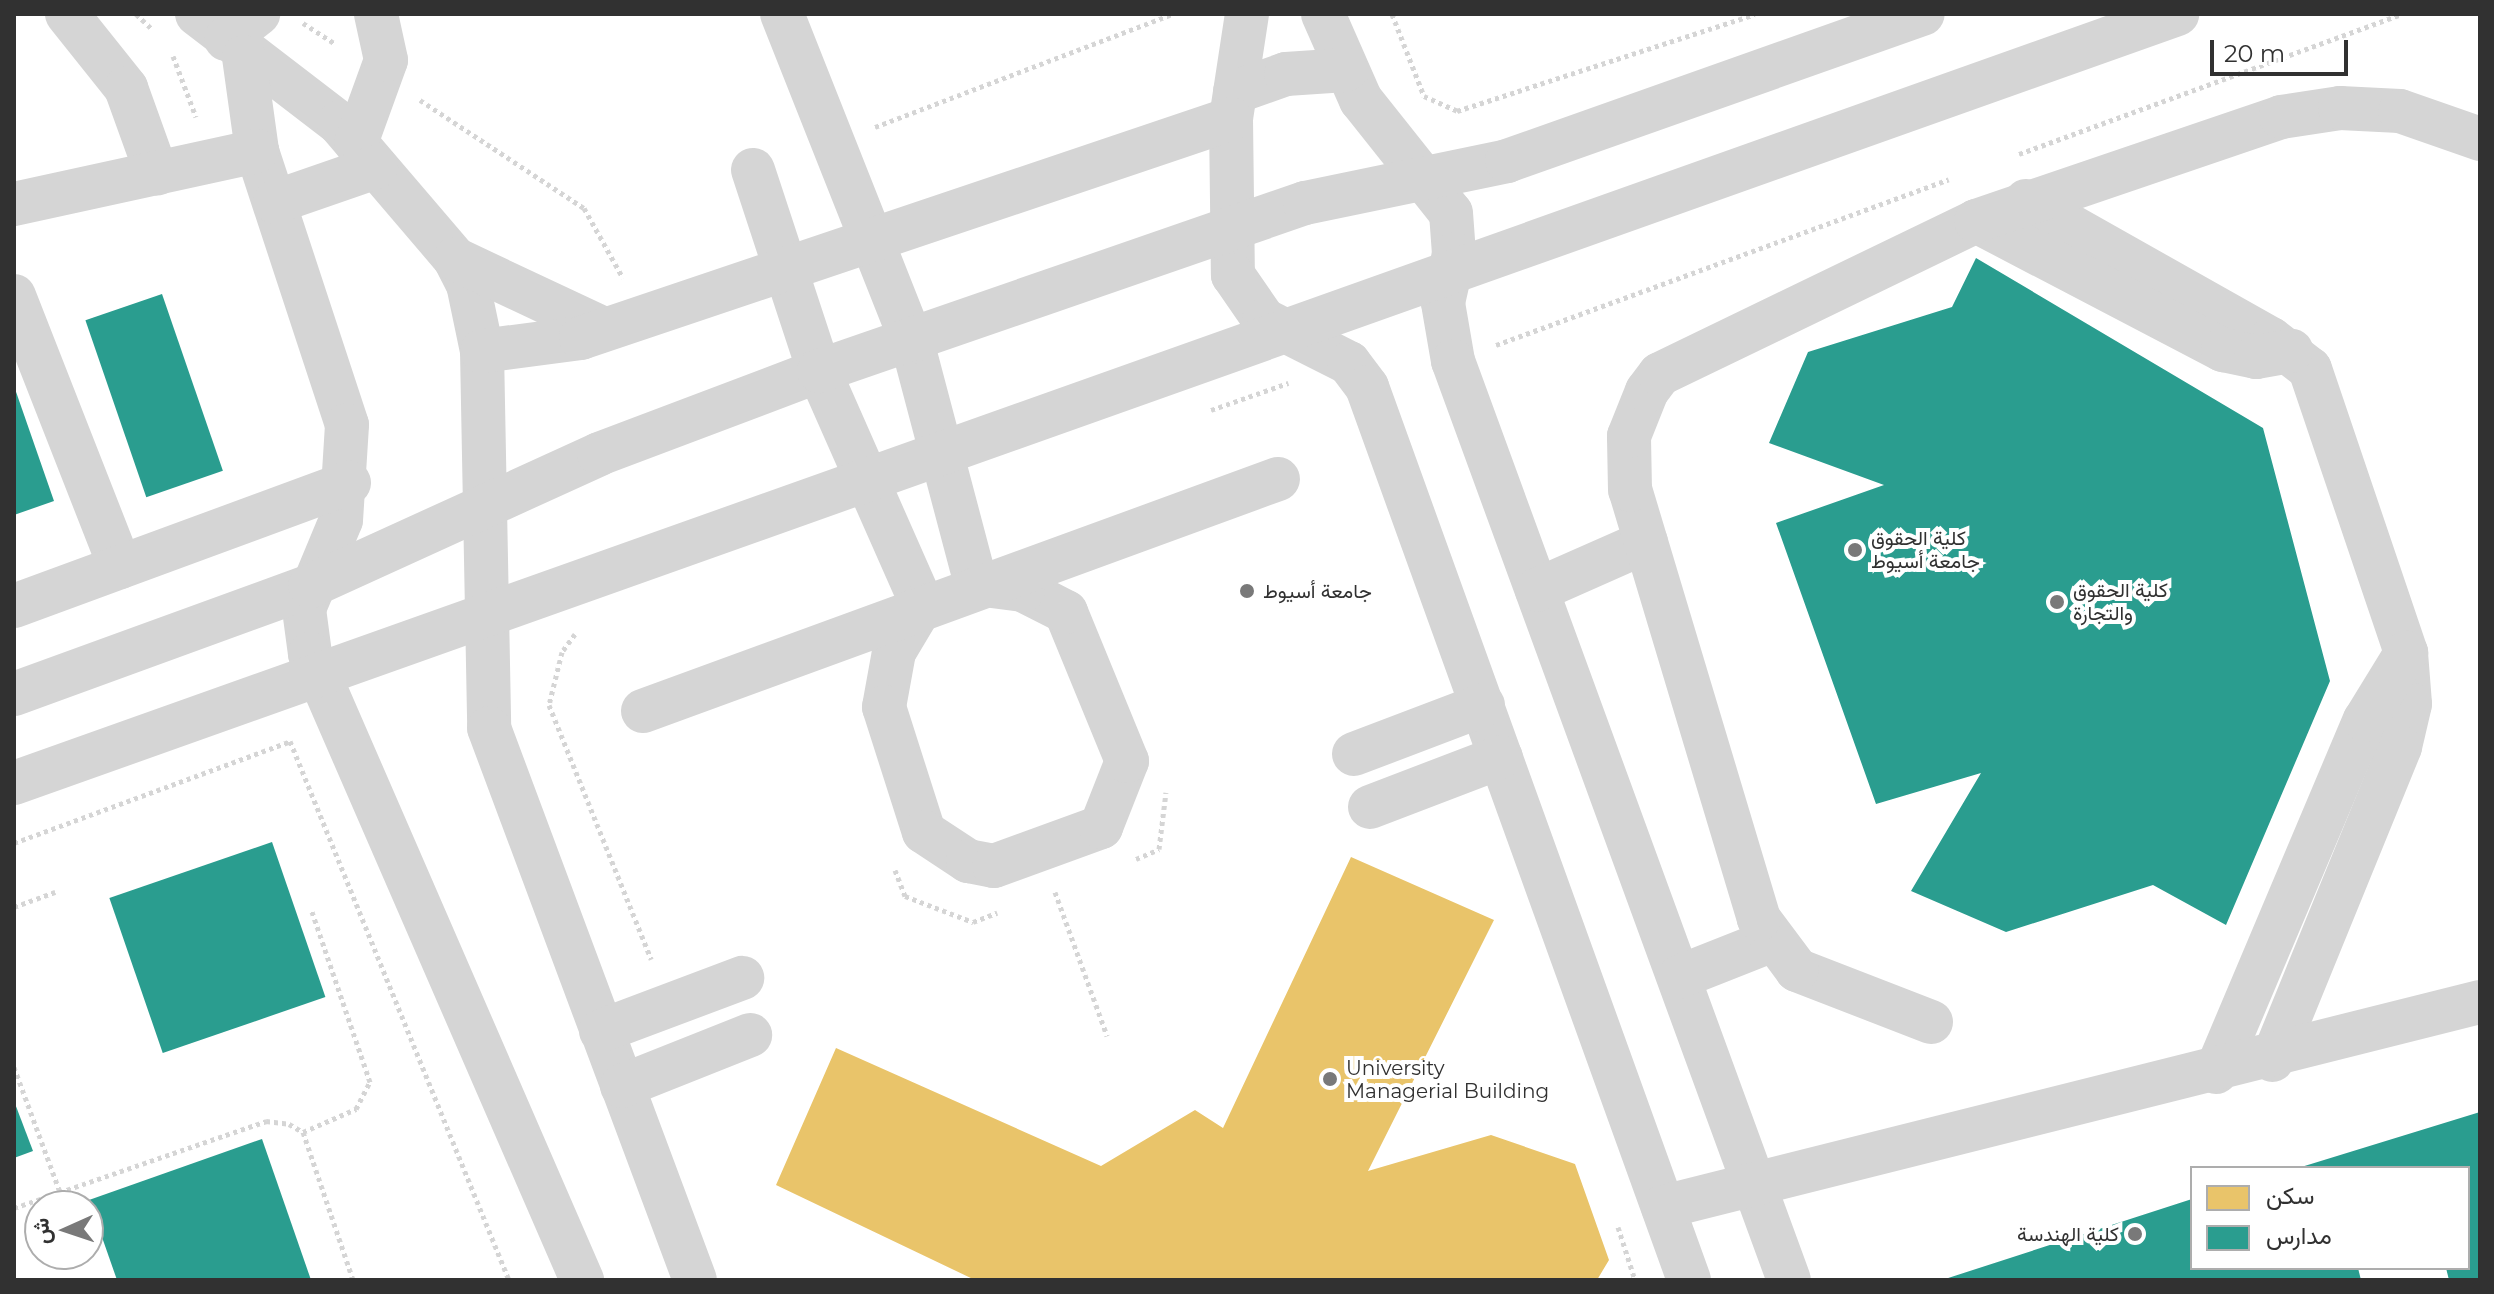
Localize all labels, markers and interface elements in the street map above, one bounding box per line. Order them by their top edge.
scale bar [2214,24,2352,74]
text: 20 m [2224,39,2285,68]
place label: كلية الحقوق جامعة أسيوط [1871,526,1980,573]
marker: كلية الحقوق جامعة أسيوط [1846,541,1864,559]
place label: كلية الحقوق والتجارة [2073,578,2168,625]
place label: جامعة أسيوط [1263,579,1372,603]
marker: جامعة أسيوط [1238,582,1256,600]
marker: كلية الحقوق والتجارة [2048,593,2066,611]
place label: University Managerial Building [1346,1056,1549,1103]
marker: University Managerial Building [1321,1070,1339,1088]
legend [2190,1166,2470,1270]
text: سكن [2266,1181,2315,1210]
north arrow [24,1190,104,1270]
text: ش [27,1217,56,1245]
text: مدارس [2266,1221,2332,1250]
place label: كلية الهندسة [2017,1222,2119,1246]
marker: كلية الهندسة [2126,1225,2144,1243]

